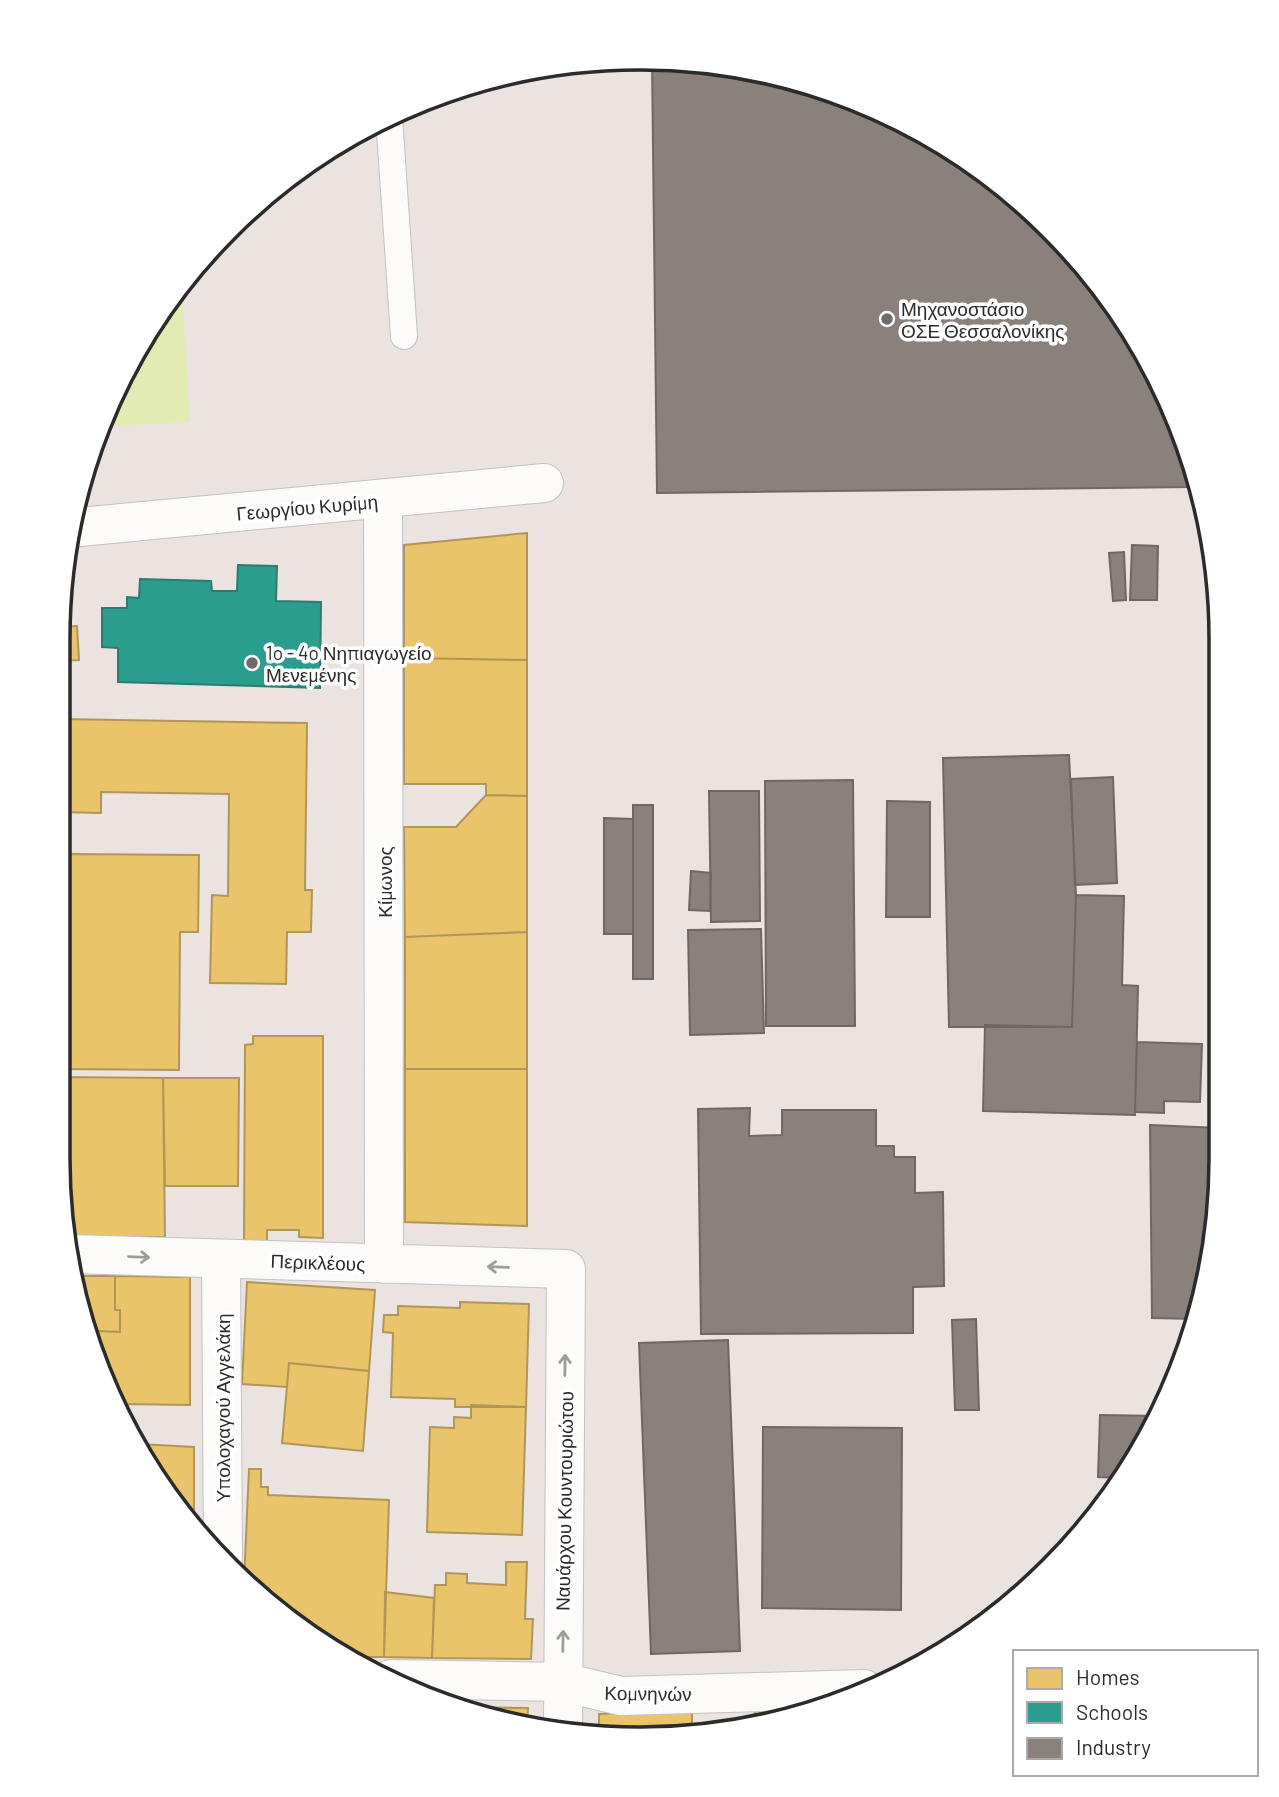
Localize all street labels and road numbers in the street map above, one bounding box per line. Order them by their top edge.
street label: Γεωργίου Κυρίμη [235,489,379,525]
street label: Κίμωνος [373,846,396,918]
street label: Περικλέους [270,1249,366,1275]
street label: Υπολοχαγού Αγγελάκη [211,1313,234,1503]
street label: Ναυάρχου Κουντουριώτου [551,1391,577,1611]
street label: Κομνηνών [604,1681,692,1705]

